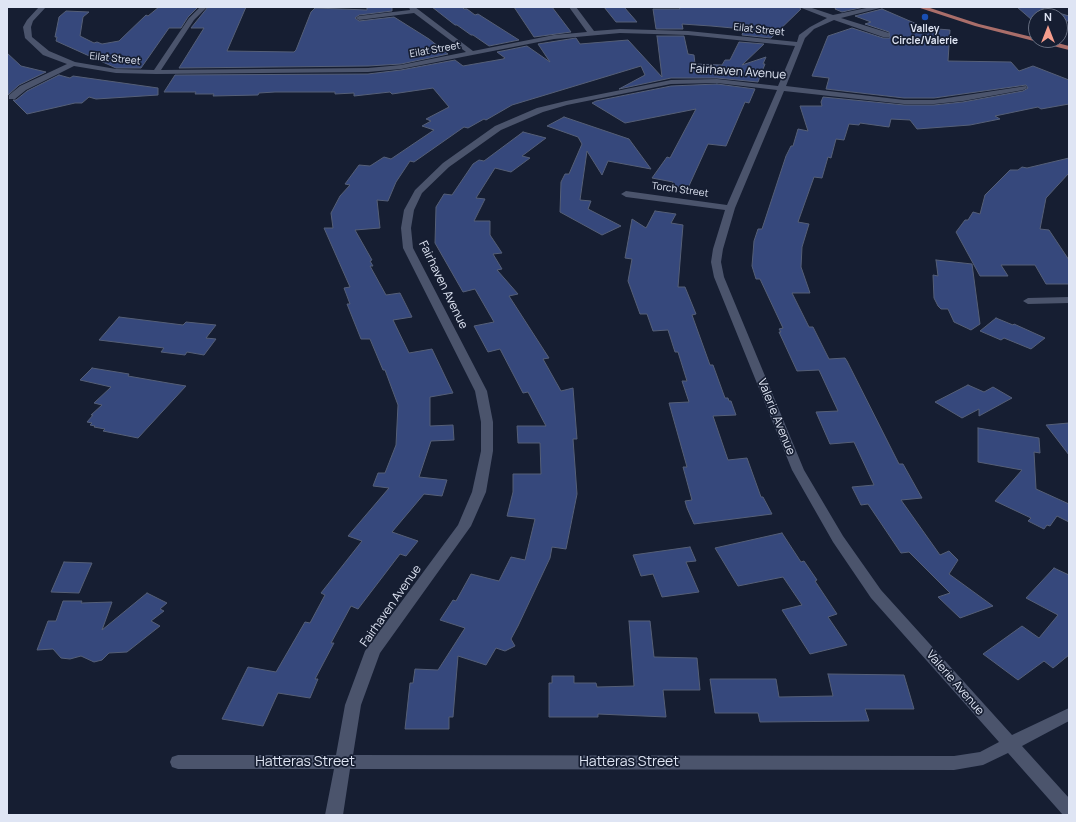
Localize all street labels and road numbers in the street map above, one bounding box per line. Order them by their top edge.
street label: Eilat Street [733,21,785,39]
street label: Eilat Street [409,40,461,60]
street label: Eilat Street [89,50,141,68]
street label: Fairhaven Avenue [689,61,787,83]
street label: Torch Street [651,180,709,200]
street label: Fairhaven Avenue [415,238,471,332]
street label: Valerie Avenue [754,377,798,457]
street label: Fairhaven Avenue [357,562,425,650]
street label: Valerie Avenue [923,648,987,718]
street label: Hatteras Street [255,754,355,770]
street label: Hatteras Street [579,754,679,770]

